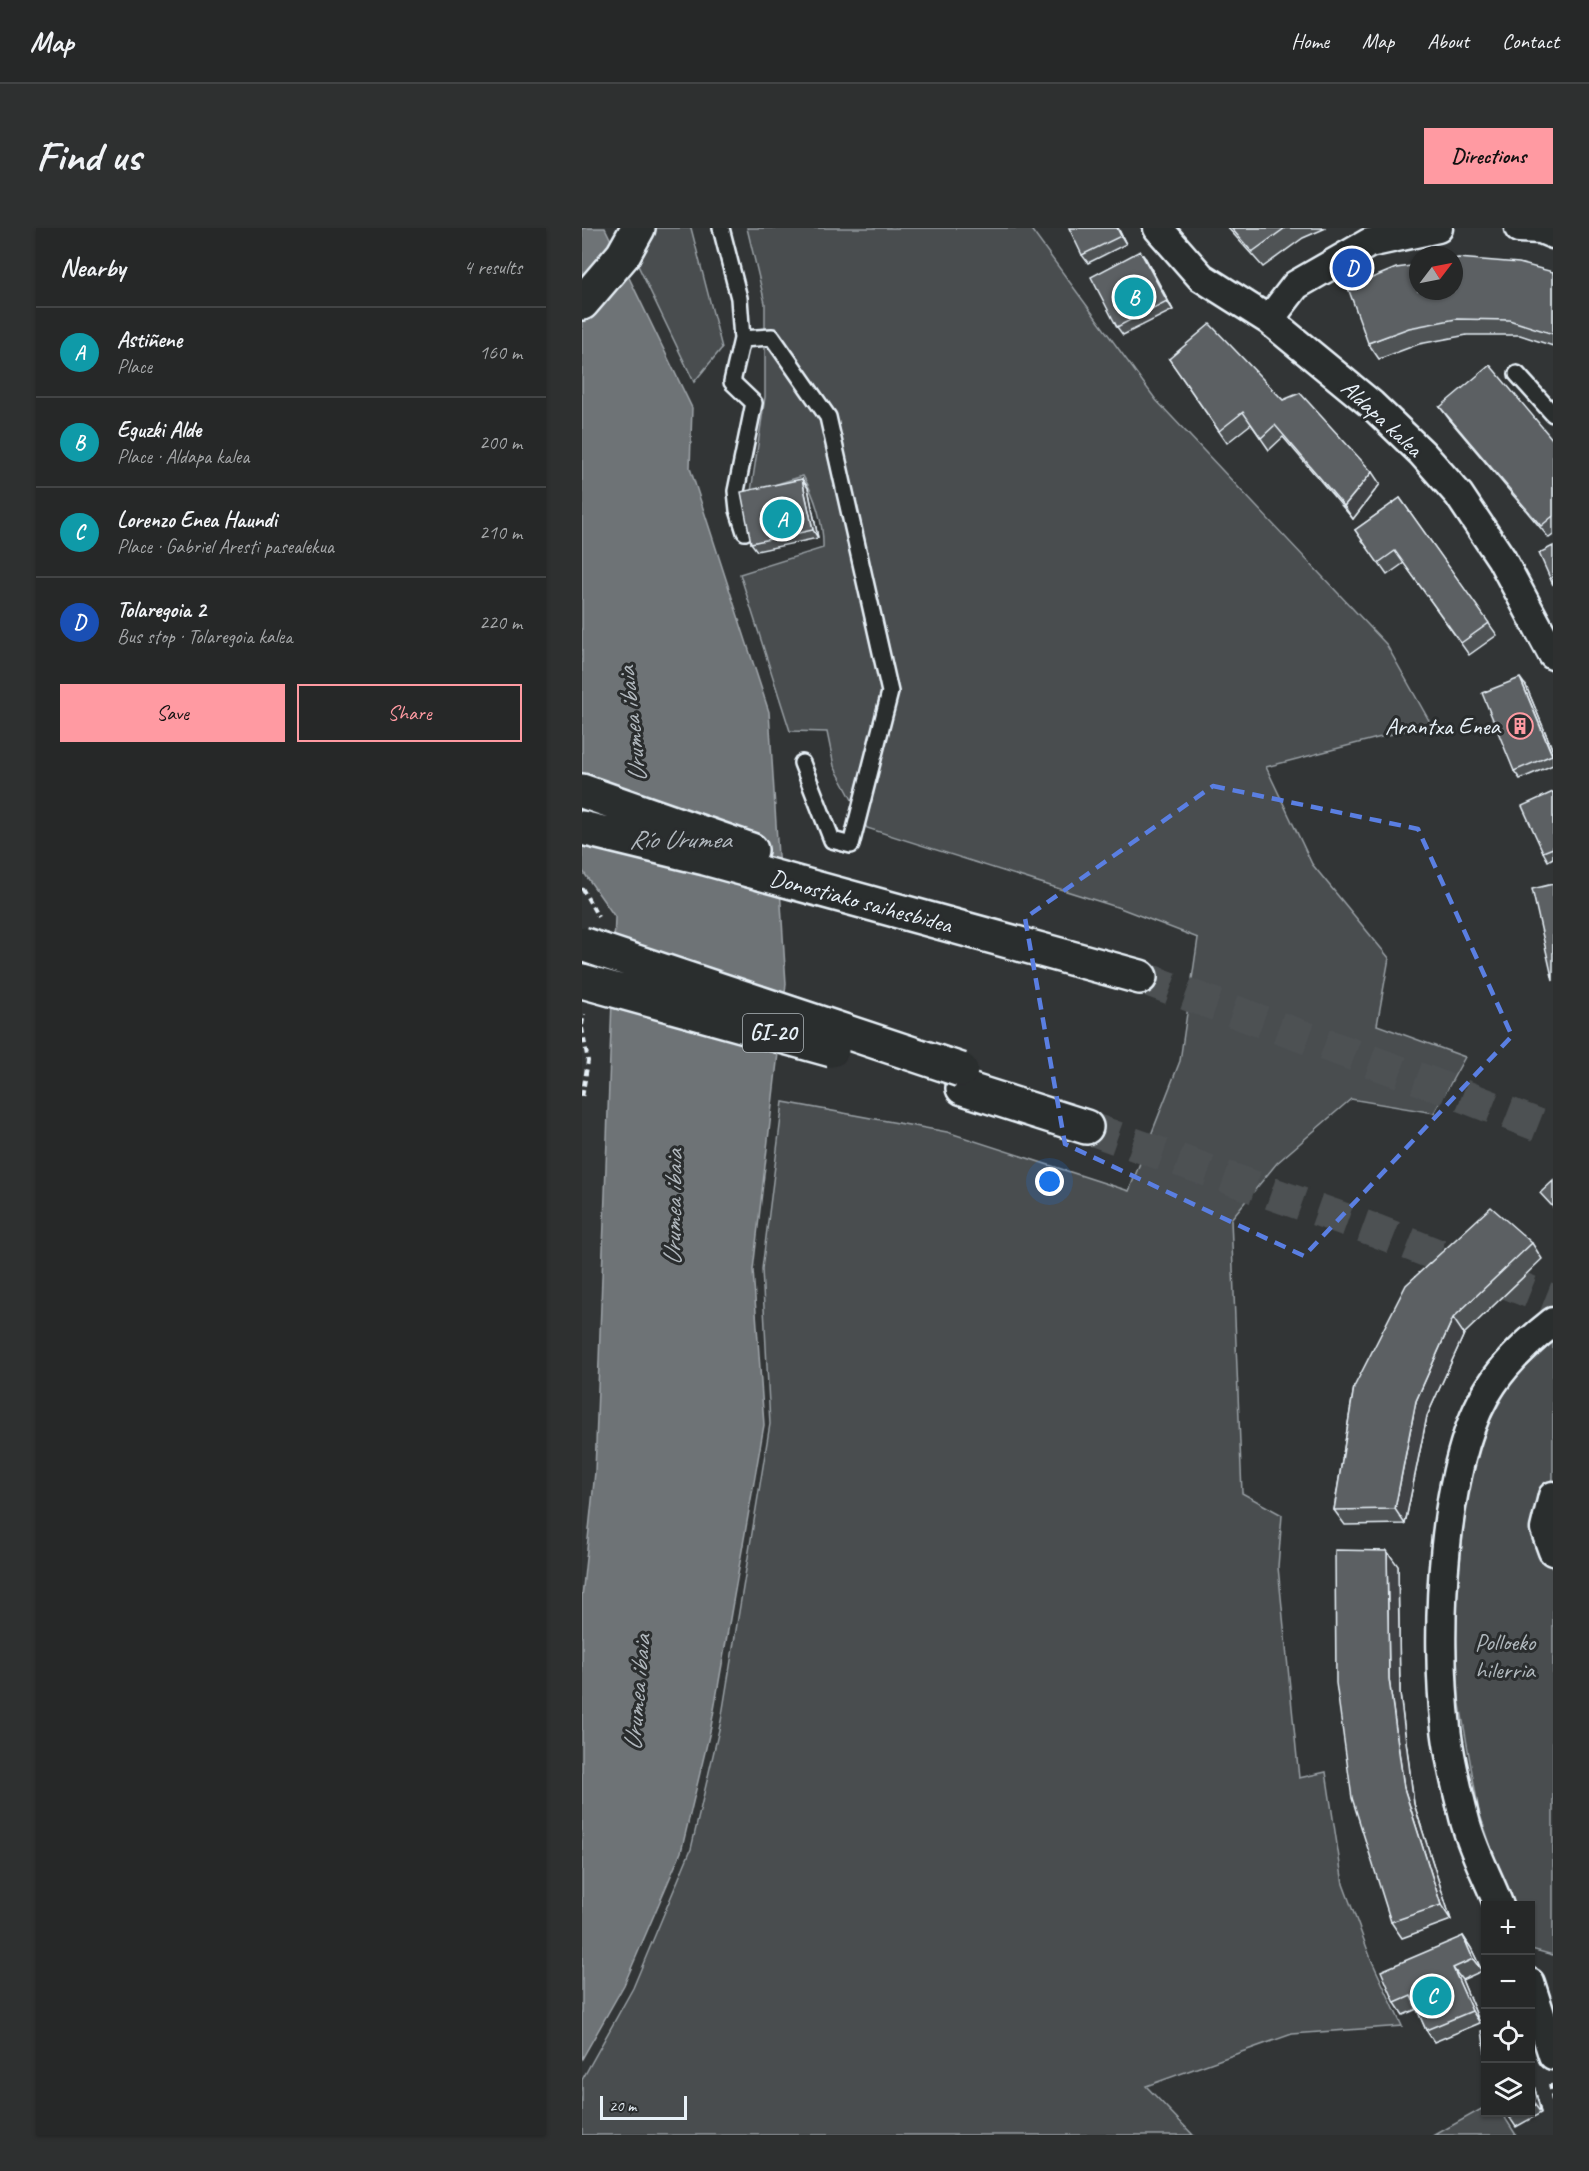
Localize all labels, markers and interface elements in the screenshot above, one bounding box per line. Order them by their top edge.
text: Map [30,24,73,59]
text: Home [1291,28,1329,54]
text: Map [1362,28,1394,54]
text: About [1427,28,1469,54]
text: Contact [1502,28,1559,54]
button: Directions [1424,128,1553,184]
text: Find us [36,130,141,183]
pin: D [1332,246,1372,291]
north arrow [1409,246,1463,300]
text: Nearby [60,251,125,284]
text: 4 results [463,255,522,280]
pin: B [1114,274,1154,320]
text: Astiñene [117,326,182,354]
text: A [74,340,85,365]
text: 160 m [479,340,522,365]
text: Place [117,354,152,379]
street label: Aldapa kalea [1335,373,1430,464]
text: Eguzki Alde [117,416,201,444]
text: B [74,430,85,455]
text: 200 m [479,430,522,455]
text: Place · Aldapa kalea [117,444,249,469]
pin: A [762,496,802,542]
text: Lorenzo Enea Haundi [117,506,277,534]
text: C [75,520,84,545]
text: 210 m [479,520,522,545]
text: Place · Gabriel Aresti pasealekua [117,534,334,559]
text: Tolaregoia 2 [117,596,206,624]
text: D [74,610,85,635]
text: 220 m [479,610,522,635]
text: Bus stop · Tolaregoia kalea [117,624,293,649]
water label: Urumea ibaia [609,663,654,784]
button: Save [60,684,285,742]
button: Share [297,684,522,742]
place label: Arantxa Enea [1385,711,1502,741]
building icon: Arantxa Enea [1505,711,1535,741]
water label: Río Urumea [629,823,734,856]
street label: Donostiako saihesbidea [767,862,957,940]
road number: GI-20 [743,1014,803,1052]
water label: Urumea ibaia [655,1147,691,1266]
your location [1035,1167,1064,1196]
park label: Polloeko hilerria [1475,1627,1537,1685]
water label: Urumea ibaia [616,1631,659,1752]
map controls [1481,1901,1535,2117]
button: + [1481,1901,1535,1955]
button: − [1481,1955,1535,2009]
pin: C [1412,1974,1452,2018]
button: locate [1481,2009,1535,2063]
button: layers [1481,2063,1535,2117]
scale bar [600,2093,687,2120]
text: 20 m [609,2096,636,2116]

